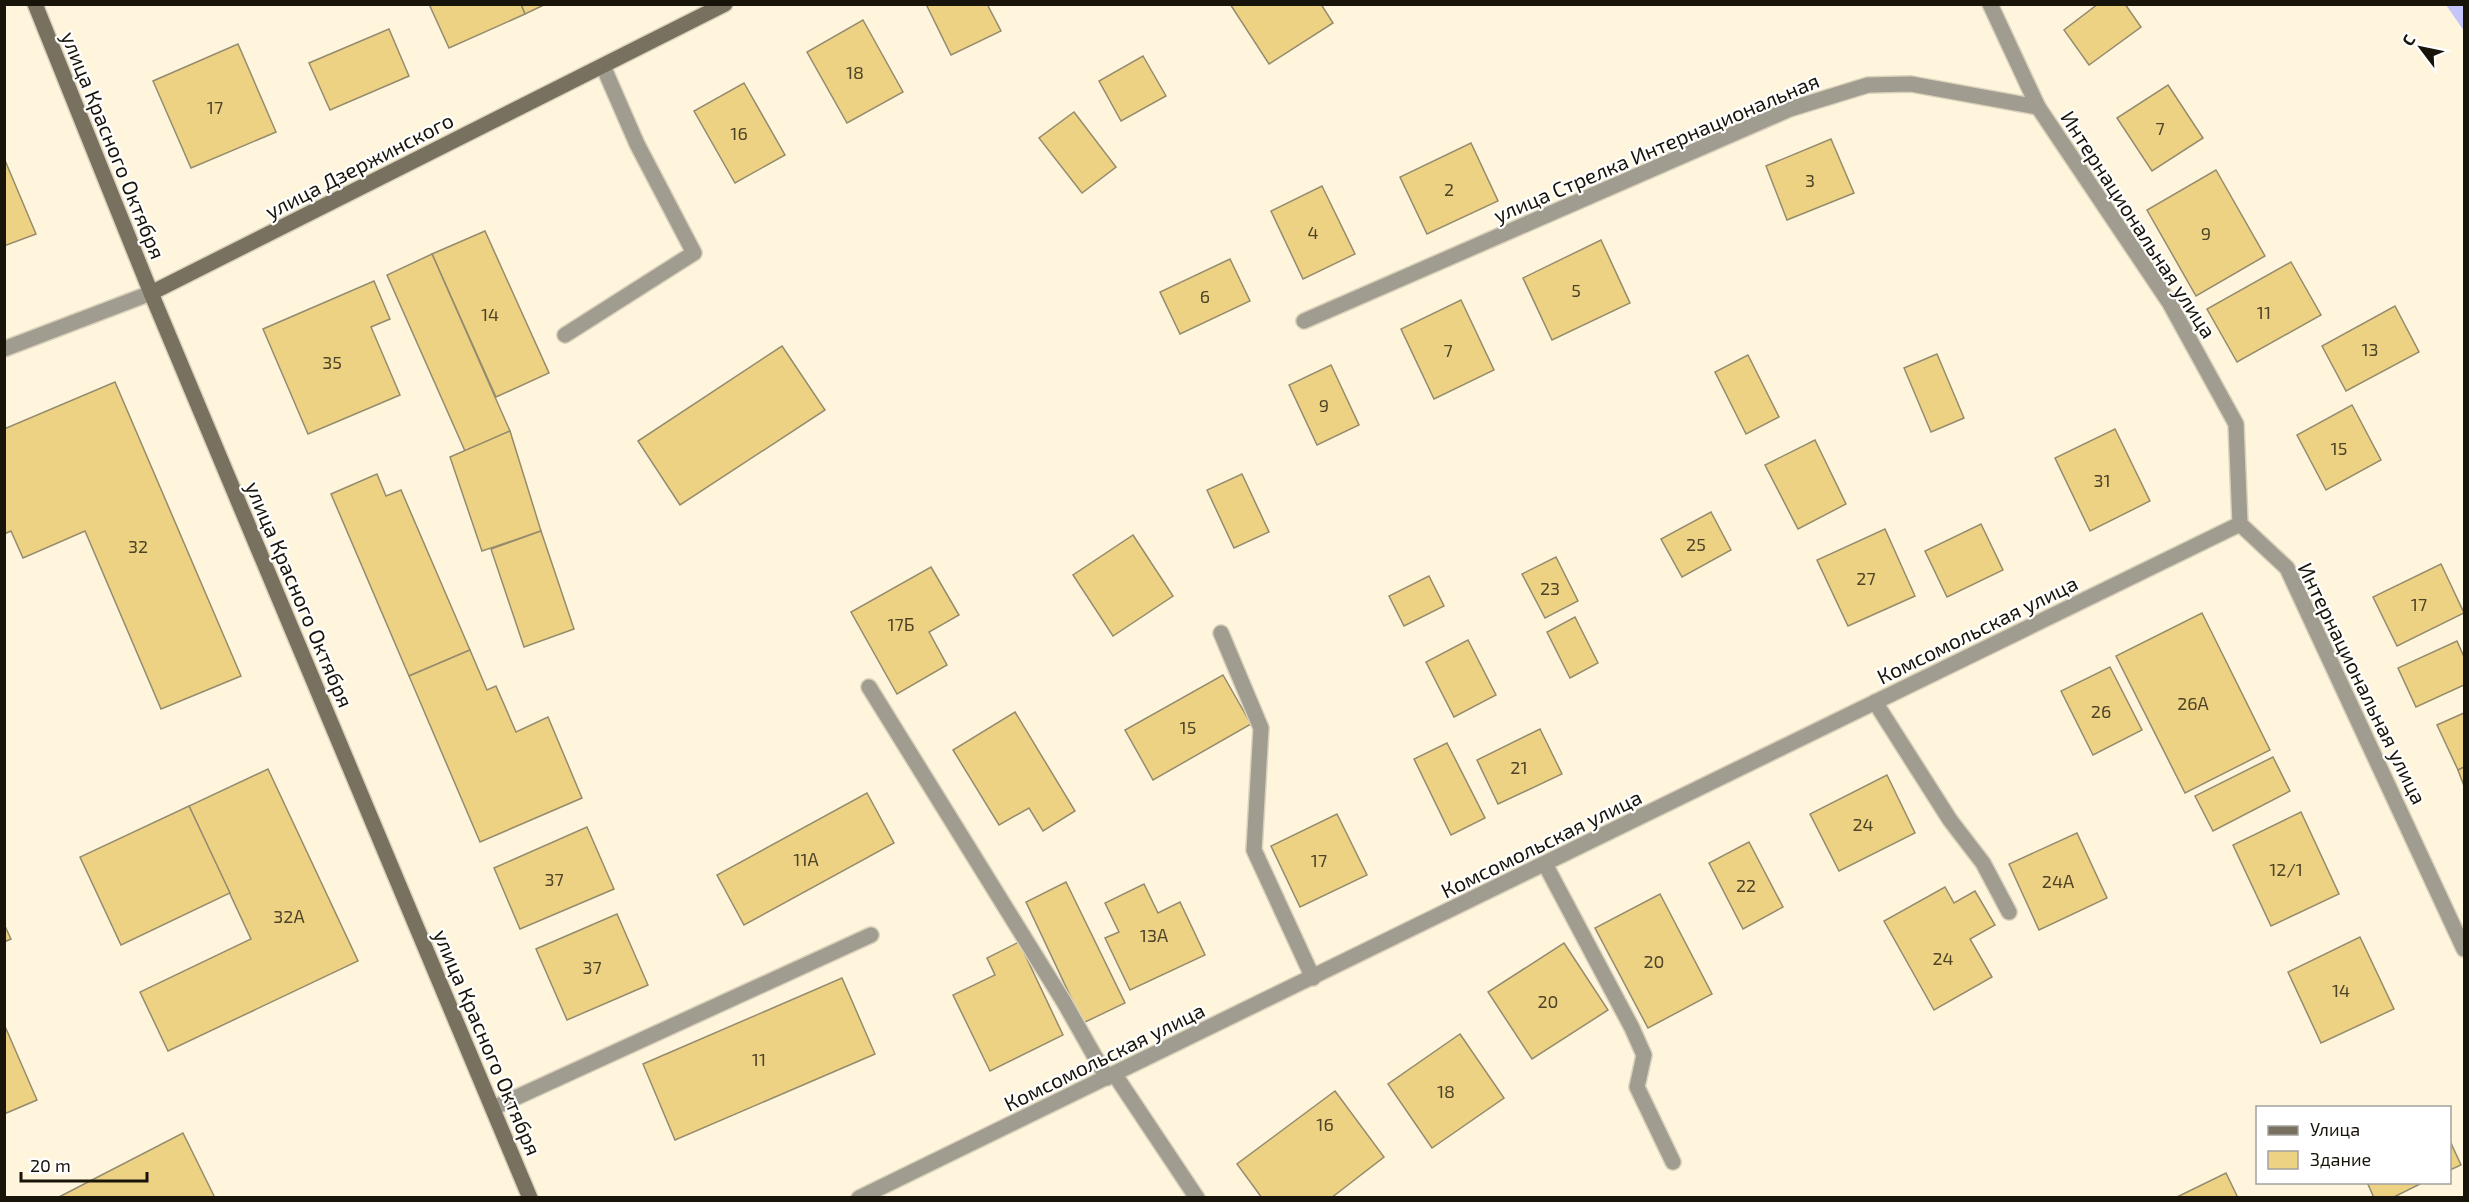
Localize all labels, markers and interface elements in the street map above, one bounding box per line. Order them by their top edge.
north arrow [2391,18,2451,78]
street label: улица Красного Октября [56,28,171,263]
text: С [2397,31,2418,49]
house number: 18 [846,61,864,83]
street label: улица Стрелка Интернациональная [1489,67,1823,228]
house number: 17 [207,96,223,118]
street label: Интернациональная улица [2055,106,2222,343]
street label: улица Дзержинского [261,107,458,224]
house number: 7 [2155,117,2165,139]
house number: 16 [730,122,748,144]
house number: 3 [1805,169,1815,191]
house number: 2 [1444,178,1454,200]
house number: 4 [1307,221,1319,243]
house number: 9 [2201,222,2211,244]
house number: 5 [1571,279,1581,301]
house number: 6 [1200,285,1210,307]
house number: 11 [2257,301,2271,323]
house number: 14 [481,303,499,325]
house number: 13 [2361,338,2379,360]
house number: 7 [1443,339,1453,361]
house number: 35 [322,351,342,373]
house number: 9 [1319,394,1329,416]
house number: 15 [2331,437,2347,459]
house number: 31 [2093,469,2111,491]
street label: улица Красного Октября [240,477,359,711]
house number: 25 [1686,533,1706,555]
house number: 32 [128,535,148,557]
street label: Интернациональная улица [2293,558,2433,808]
house number: 27 [1856,567,1876,589]
street label: Комсомольская улица [1873,569,2082,689]
house number: 23 [1540,577,1560,599]
house number: 17 [2411,593,2427,615]
house number: 17Б [887,613,915,635]
house number: 26А [2177,692,2210,714]
house number: 26 [2091,700,2111,722]
house number: 15 [1180,716,1196,738]
house number: 21 [1510,756,1528,778]
street label: Комсомольская улица [1437,783,1646,903]
house number: 24 [1852,813,1874,835]
house number: 11А [793,848,820,870]
house number: 17 [1311,849,1327,871]
house number: 12/1 [2269,858,2303,880]
house number: 37 [544,868,564,890]
house number: 24А [2042,870,2075,892]
house number: 22 [1736,874,1756,896]
house number: 32А [273,905,305,927]
house number: 13А [1140,924,1169,946]
street label: улица Красного Октября [428,925,547,1159]
house number: 24 [1932,947,1954,969]
house number: 20 [1644,950,1664,972]
house number: 37 [582,956,602,978]
house number: 14 [2332,979,2350,1001]
house number: 20 [1538,990,1558,1012]
street label: Комсомольская улица [1000,996,1209,1116]
house number: 11 [752,1048,766,1070]
house number: 18 [1437,1080,1455,1102]
legend [2256,1106,2451,1184]
house number: 16 [1316,1113,1334,1135]
text: Улица [2310,1118,2360,1140]
scale bar [21,1145,147,1183]
text: Здание [2310,1148,2371,1170]
text: 20 m [30,1154,71,1176]

